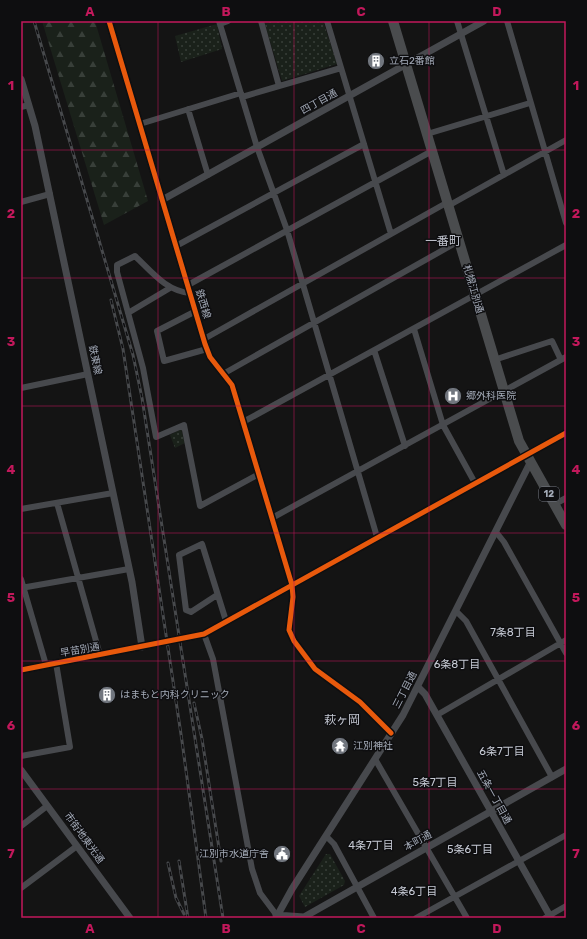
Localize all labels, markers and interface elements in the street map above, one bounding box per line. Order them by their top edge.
text: A [85,4,95,19]
text: B [221,4,231,19]
text: C [356,4,366,19]
text: D [492,4,502,19]
building icon: 立石2番館 [366,51,386,71]
place label: 立石2番館 [389,55,435,67]
text: 1 [8,78,14,93]
text: 1 [573,78,579,93]
street label: 四丁目通 [299,87,339,117]
text: 2 [7,206,15,221]
text: 2 [572,206,580,221]
district label: 一番町 [425,234,461,248]
street label: 札幌江別通 [460,263,486,315]
street label: 鉄西線 [193,288,213,320]
text: 3 [7,334,16,349]
text: 3 [572,334,581,349]
street label: 鉄東線 [86,344,104,376]
hospital icon: 郷外科医院 [443,386,463,406]
place label: 郷外科医院 [466,390,516,402]
text: 4 [7,462,16,477]
text: 4 [572,462,581,477]
road number: 12 [539,487,559,501]
text: 5 [7,590,15,605]
text: 5 [572,590,580,605]
district label: 7条8丁目 [490,626,536,639]
street label: 早苗別通 [59,641,101,659]
district label: 6条8丁目 [434,658,480,671]
street label: 三丁目通 [391,669,419,711]
building icon: はまもと内科クリニック [97,685,117,705]
place label: はまもと内科クリニック [120,689,230,701]
district label: 萩ヶ岡 [324,713,360,727]
text: 6 [7,718,16,733]
text: 6 [572,718,581,733]
temple icon: 江別神社 [330,736,350,756]
place label: 江別神社 [353,740,393,752]
district label: 6条7丁目 [479,745,525,758]
street label: 五条一丁目通 [474,768,514,826]
district label: 5条7丁目 [412,776,458,789]
street label: 市街地東光通 [62,810,106,866]
street label: 本町通 [402,828,434,854]
district label: 4条7丁目 [348,839,394,852]
district label: 5条6丁目 [447,843,493,856]
public building icon: 江別市水道庁舎 [272,844,292,864]
text: 7 [7,846,15,861]
text: 7 [572,846,580,861]
place label: 江別市水道庁舎 [199,848,269,860]
district label: 4条6丁目 [391,885,437,898]
text: A [85,921,95,936]
text: B [221,921,231,936]
text: C [356,921,366,936]
text: D [492,921,502,936]

